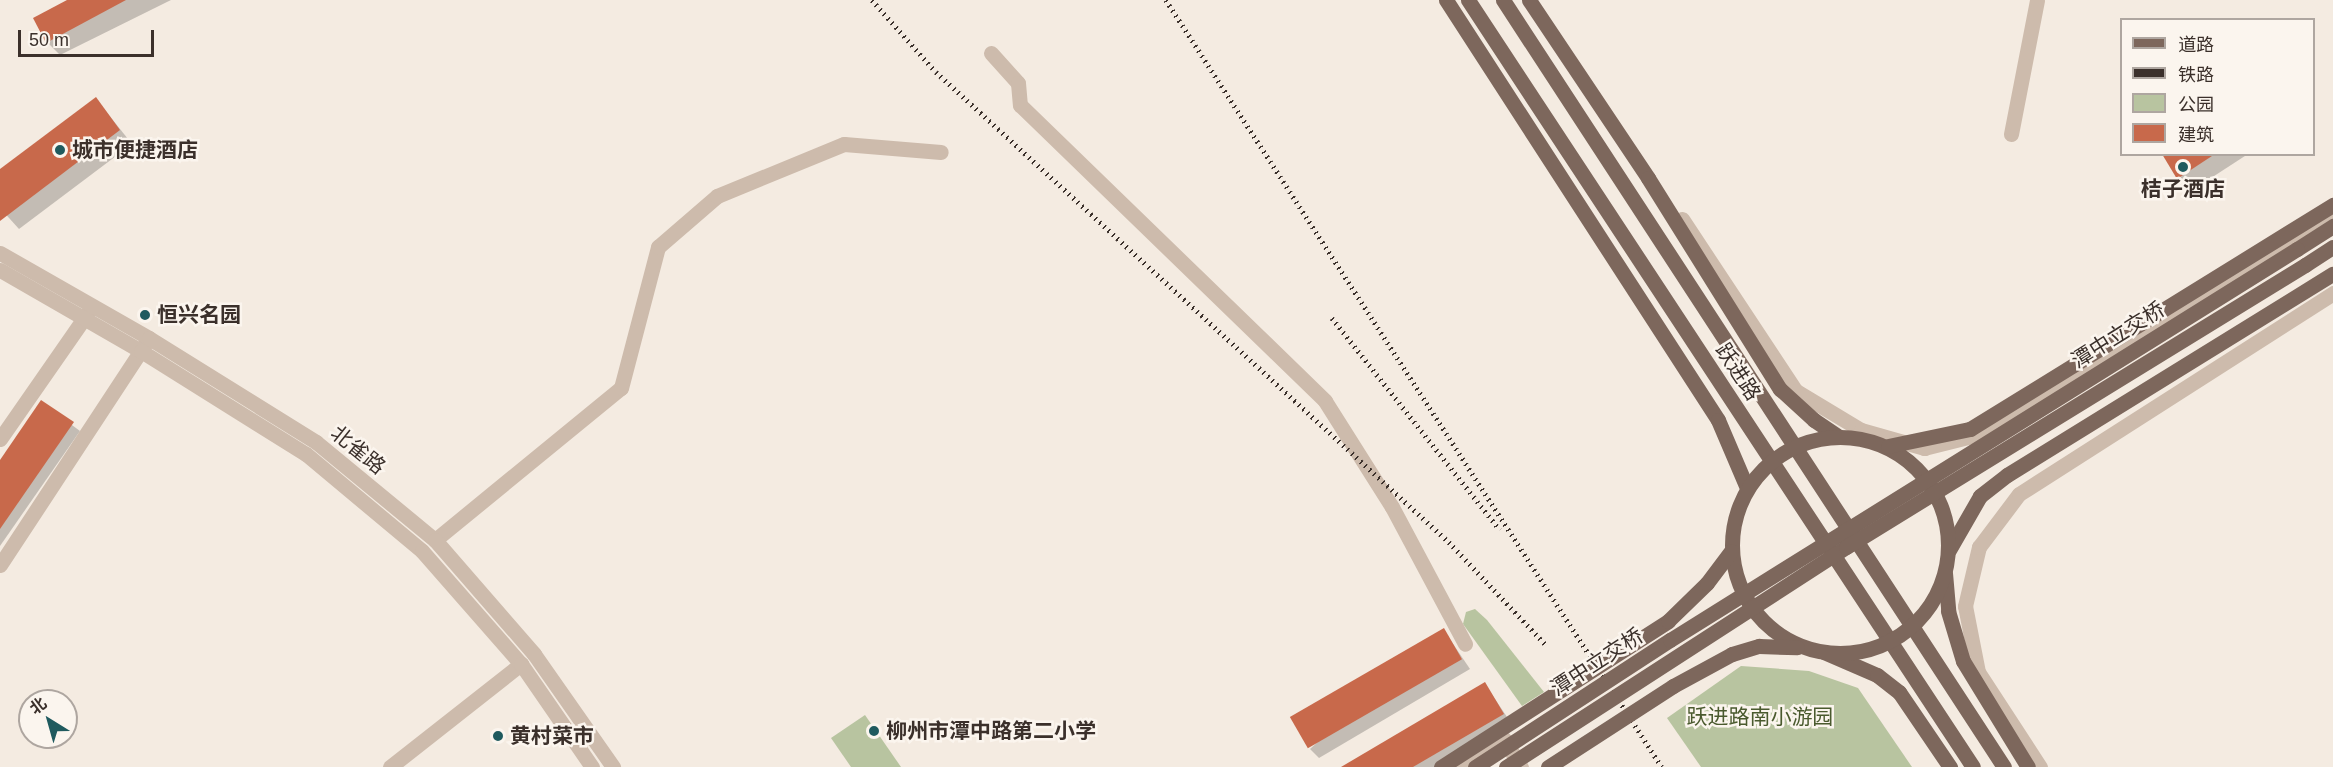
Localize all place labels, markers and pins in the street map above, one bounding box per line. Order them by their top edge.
place label: 城市便捷酒店 [72,137,198,163]
marker: 城市便捷酒店 [53,143,67,157]
marker: 桔子酒店 [2176,160,2190,174]
place label: 桔子酒店 [2141,176,2225,202]
place label: 恒兴名园 [157,302,241,328]
marker: 恒兴名园 [138,308,152,322]
place label: 柳州市潭中路第二小学 [886,718,1096,744]
place label: 黄村菜市 [510,723,594,749]
marker: 柳州市潭中路第二小学 [867,724,881,738]
marker: 黄村菜市 [491,729,505,743]

